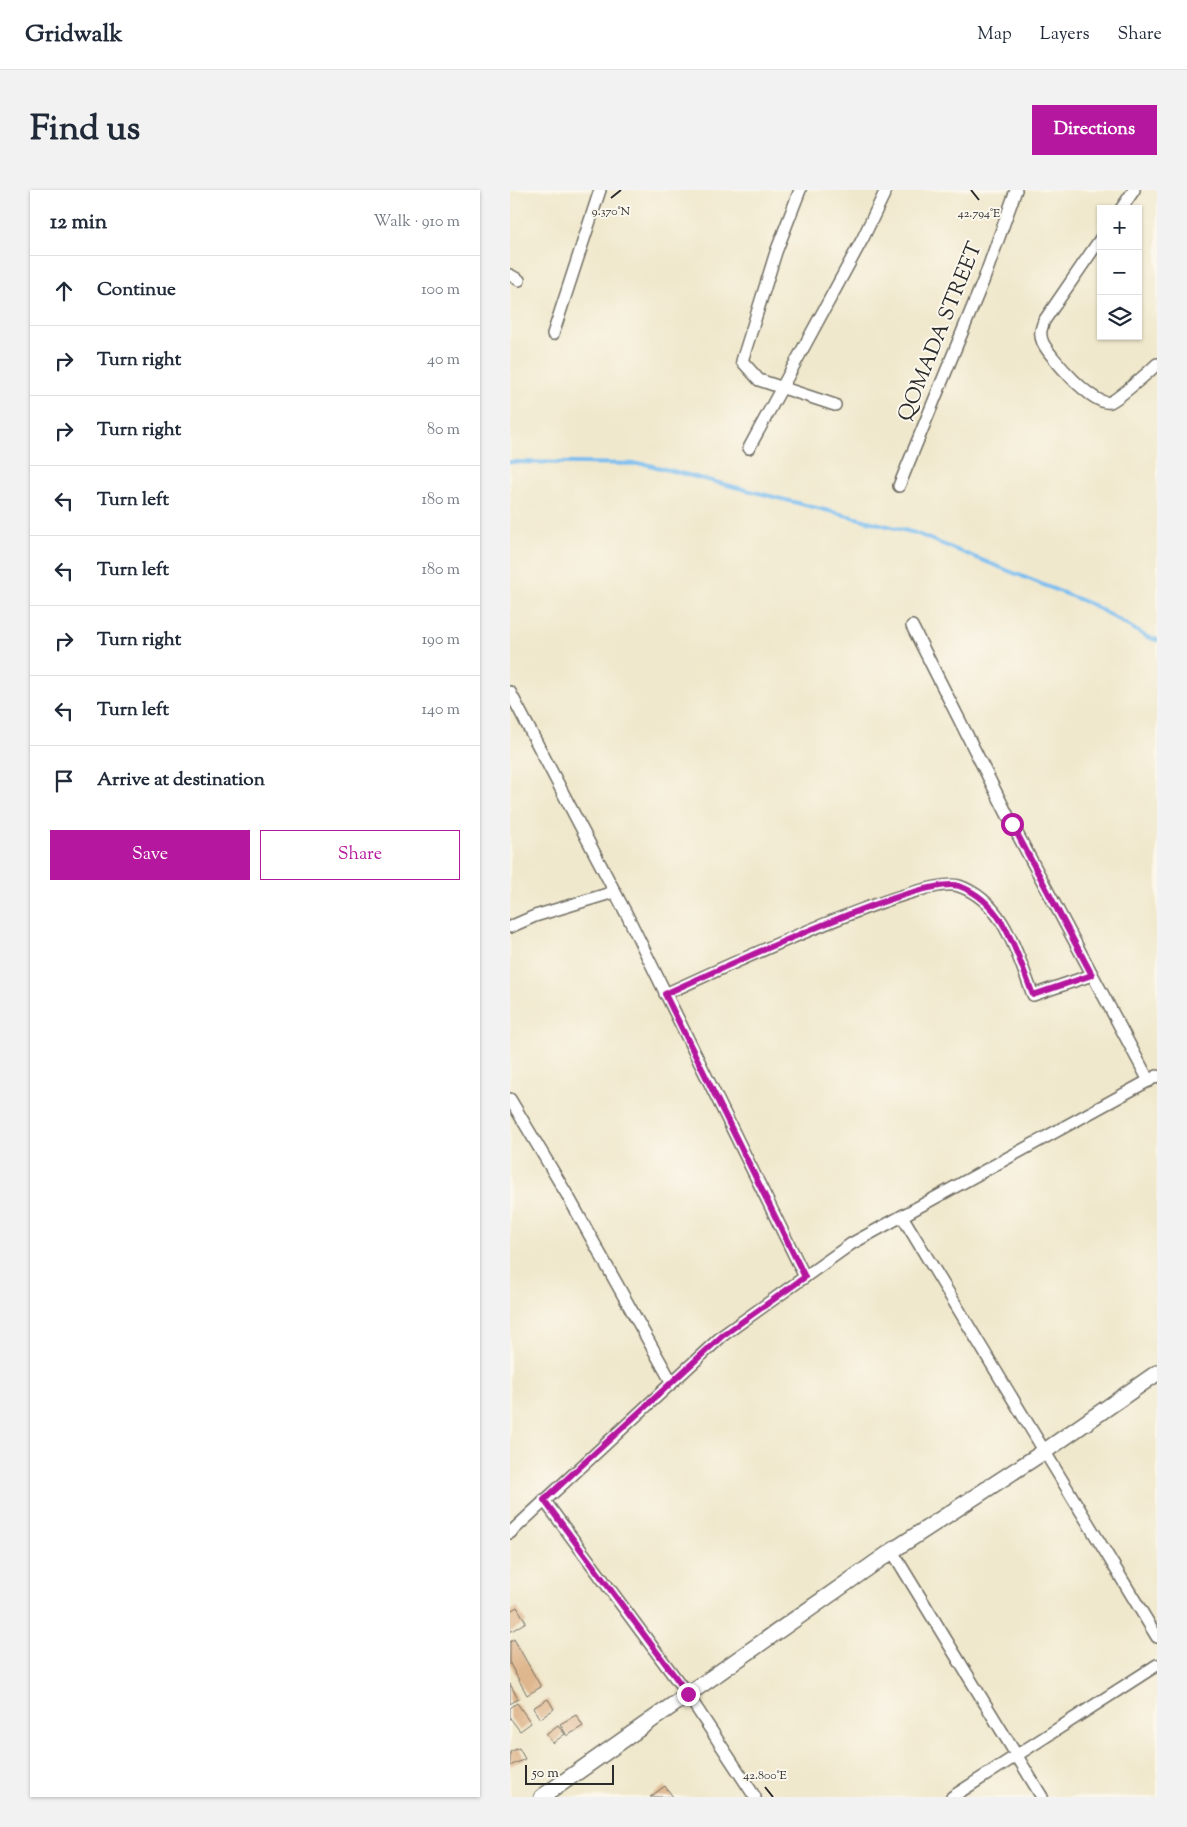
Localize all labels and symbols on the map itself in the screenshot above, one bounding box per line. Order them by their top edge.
text: 9.370°N [592,203,631,221]
text: 42.794°E [958,205,1001,223]
street label: QOMADA STREET [891,238,991,426]
route start [1001,813,1024,836]
route end [677,1683,700,1706]
scale bar [525,1762,614,1785]
text: 42.800°E [743,1767,787,1785]

